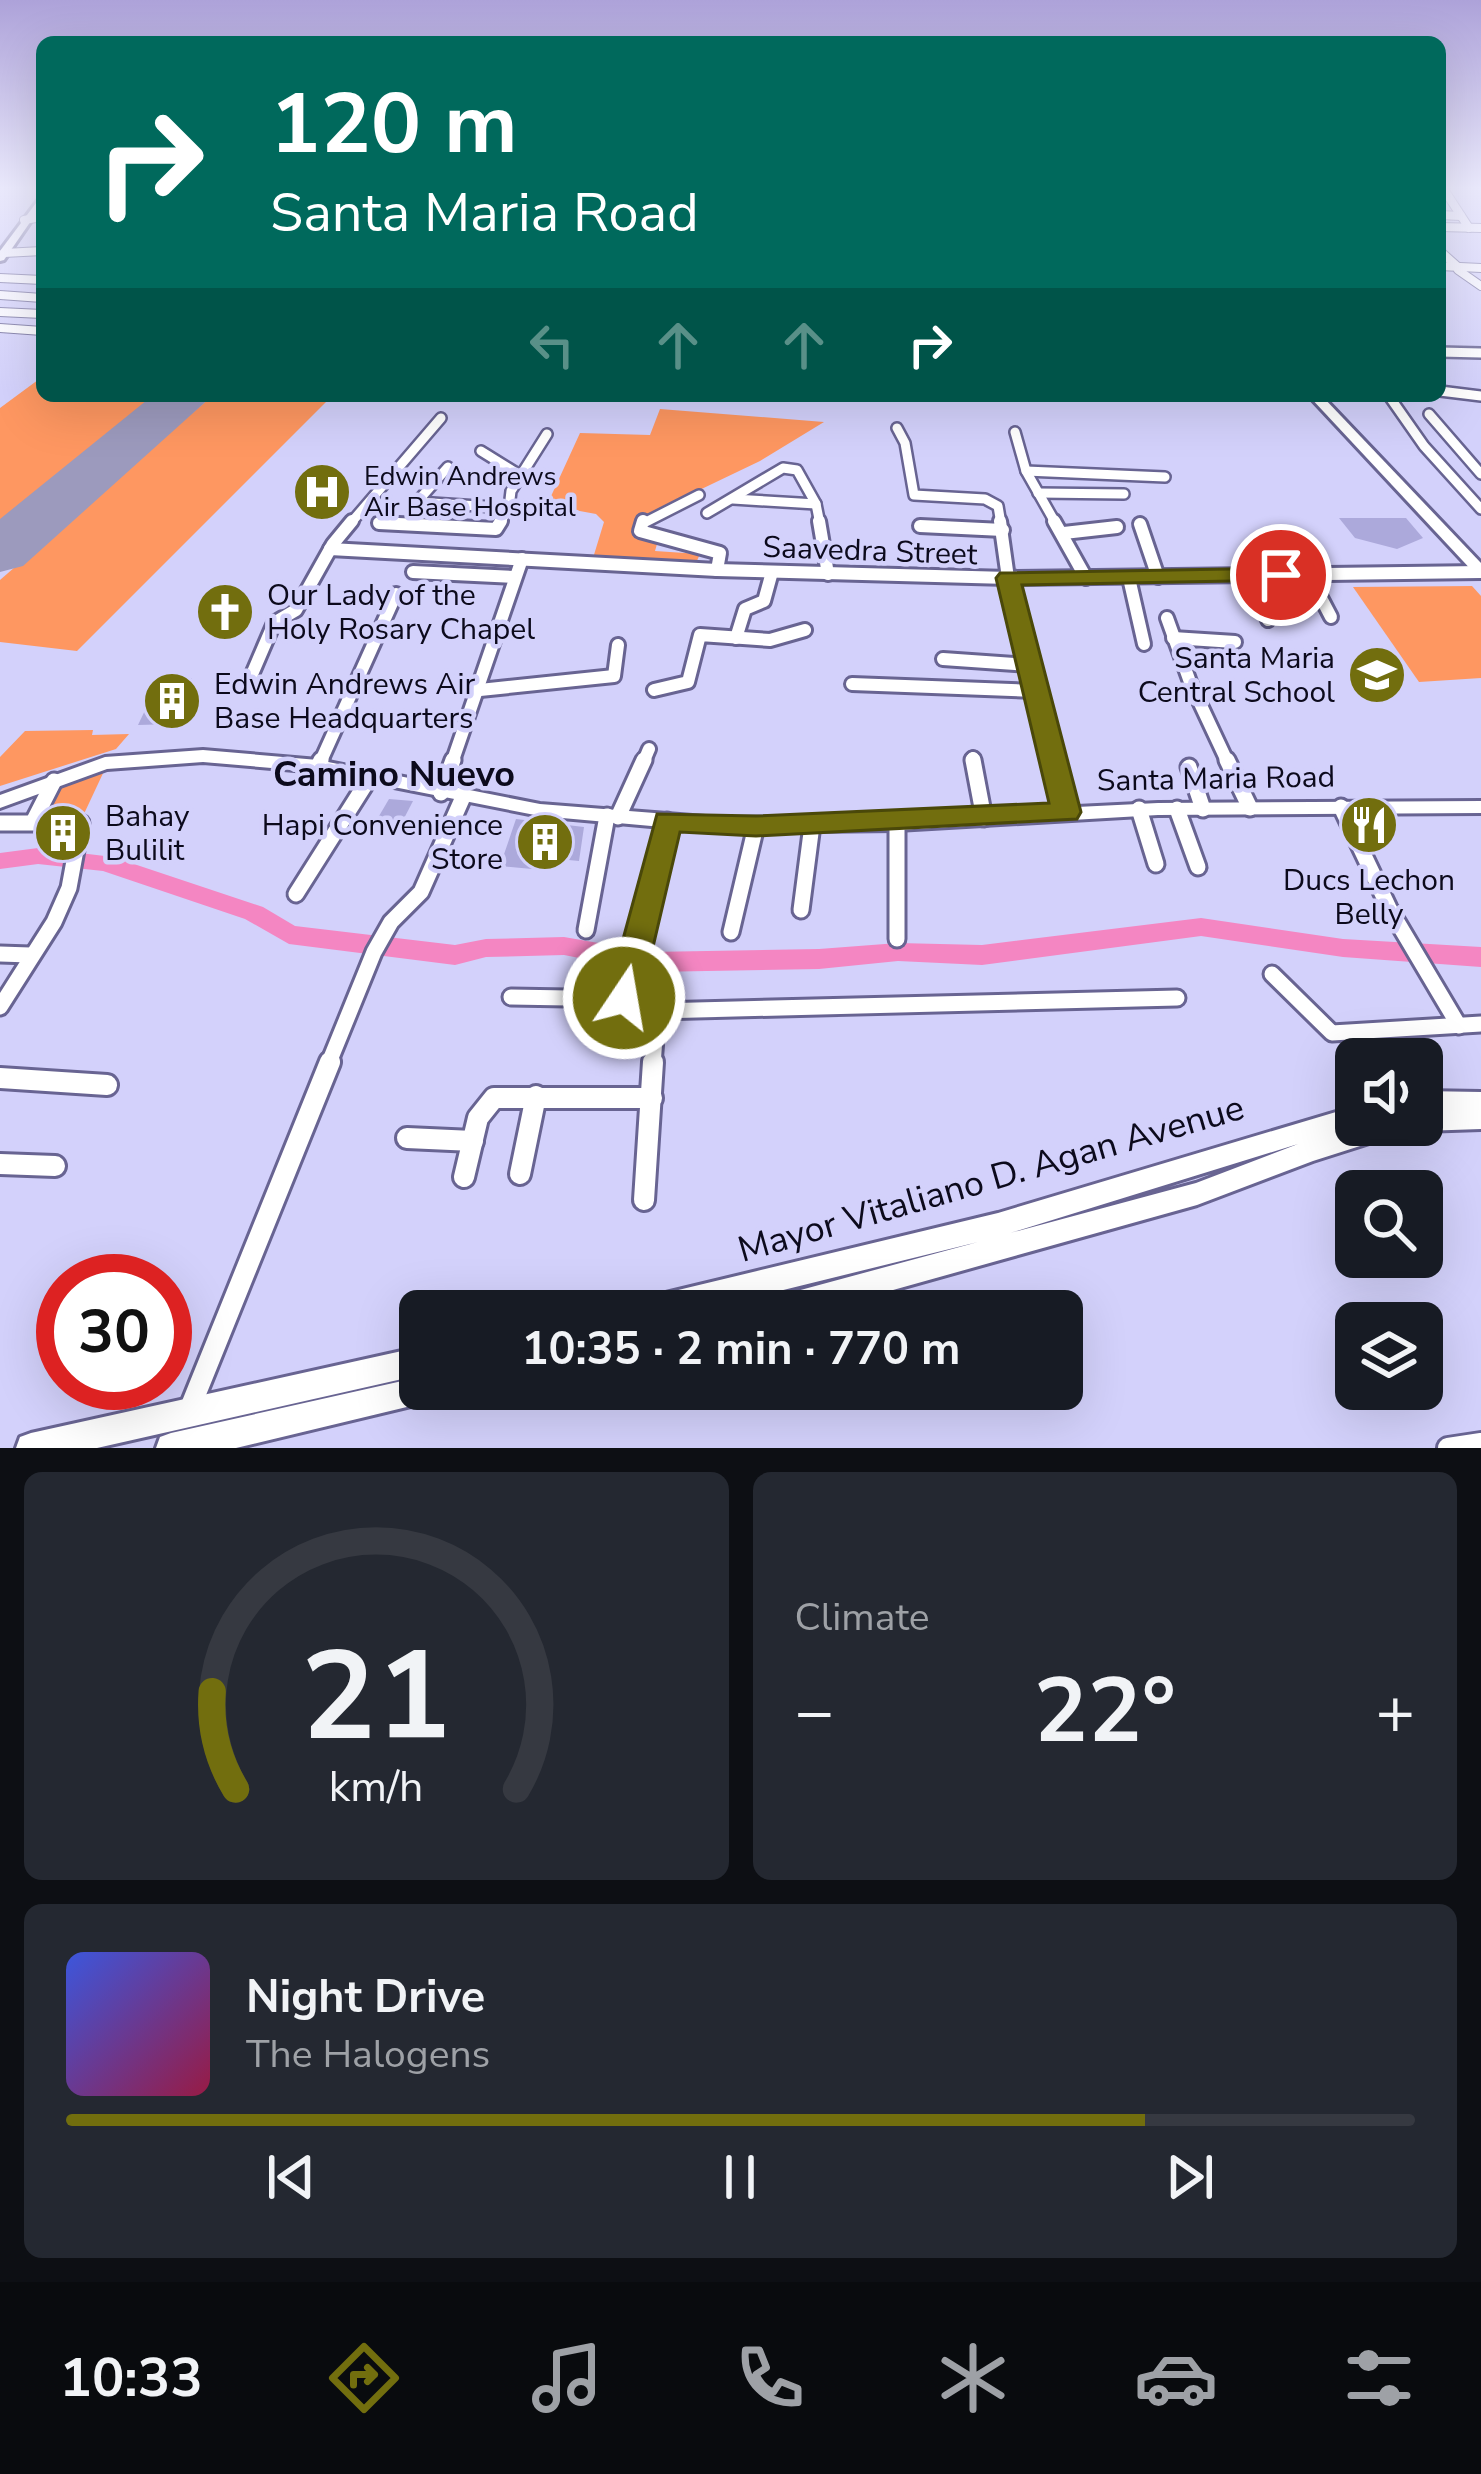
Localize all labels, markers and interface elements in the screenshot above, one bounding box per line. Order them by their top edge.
text: 120 m [270,67,518,182]
icon: right [72,84,228,240]
text: Santa Maria Road [270,176,699,250]
icon: left [519,312,585,378]
icon: ahead [645,312,711,378]
icon: ahead [771,312,837,378]
icon: right [897,312,963,378]
place label: Edwin Andrews Air Base Hospital [364,458,576,526]
hospital icon: Edwin Andrews Air Base Hospital [291,461,353,523]
pin [1230,524,1332,626]
street label: Saavedra Street [762,527,979,575]
icon: arrive [1248,542,1314,608]
place label: Our Lady of the Holy Rosary Chapel [267,575,535,650]
church icon: Our Lady of the Holy Rosary Chapel [194,581,256,643]
place label: Santa Maria Central School [1138,638,1335,713]
school or university icon: Santa Maria Central School [1346,644,1408,706]
place label: Edwin Andrews Air Base Headquarters [214,664,475,739]
building icon: Edwin Andrews Air Base Headquarters [141,670,203,732]
district label: Camino Nuevo [273,750,515,799]
street label: Santa Maria Road [1097,756,1335,802]
restaurant icon: Ducs Lechon Belly [1338,794,1400,856]
place label: Bahay Bulilit [105,796,190,871]
building icon: Bahay Bulilit [32,802,94,864]
place label: Hapi Convenience Store [262,805,503,880]
building icon: Hapi Convenience Store [514,811,576,873]
place label: Ducs Lechon Belly [1283,860,1455,935]
position arrow [561,935,687,1061]
map controls [1335,1038,1443,1410]
button: sound [1335,1038,1443,1146]
street label: Mayor Vitaliano D. Agan Avenue [732,1083,1250,1275]
button: search [1335,1170,1443,1278]
speed limit sign: 30 [36,1254,192,1410]
button: layers [1335,1302,1443,1410]
text: 10:35 · 2 min · 770 m [521,1319,961,1380]
text: Climate [795,1591,930,1644]
text: 21 [301,1612,451,1782]
text: 22° [1034,1650,1176,1773]
text: − [795,1667,834,1757]
text: + [1375,1667,1415,1757]
text: km/h [329,1758,424,1816]
text: Night Drive [246,1967,485,2028]
text: The Halogens [246,2028,490,2081]
icon: previous [258,2144,324,2210]
icon: pause [707,2144,773,2210]
icon: next [1157,2144,1223,2210]
icon: directions [322,2336,406,2420]
icon: music [525,2336,609,2420]
icon: phone [728,2336,812,2420]
icon: climate [931,2336,1015,2420]
icon: car [1134,2336,1218,2420]
icon: filters [1337,2336,1421,2420]
text: 10:33 [60,2341,203,2415]

